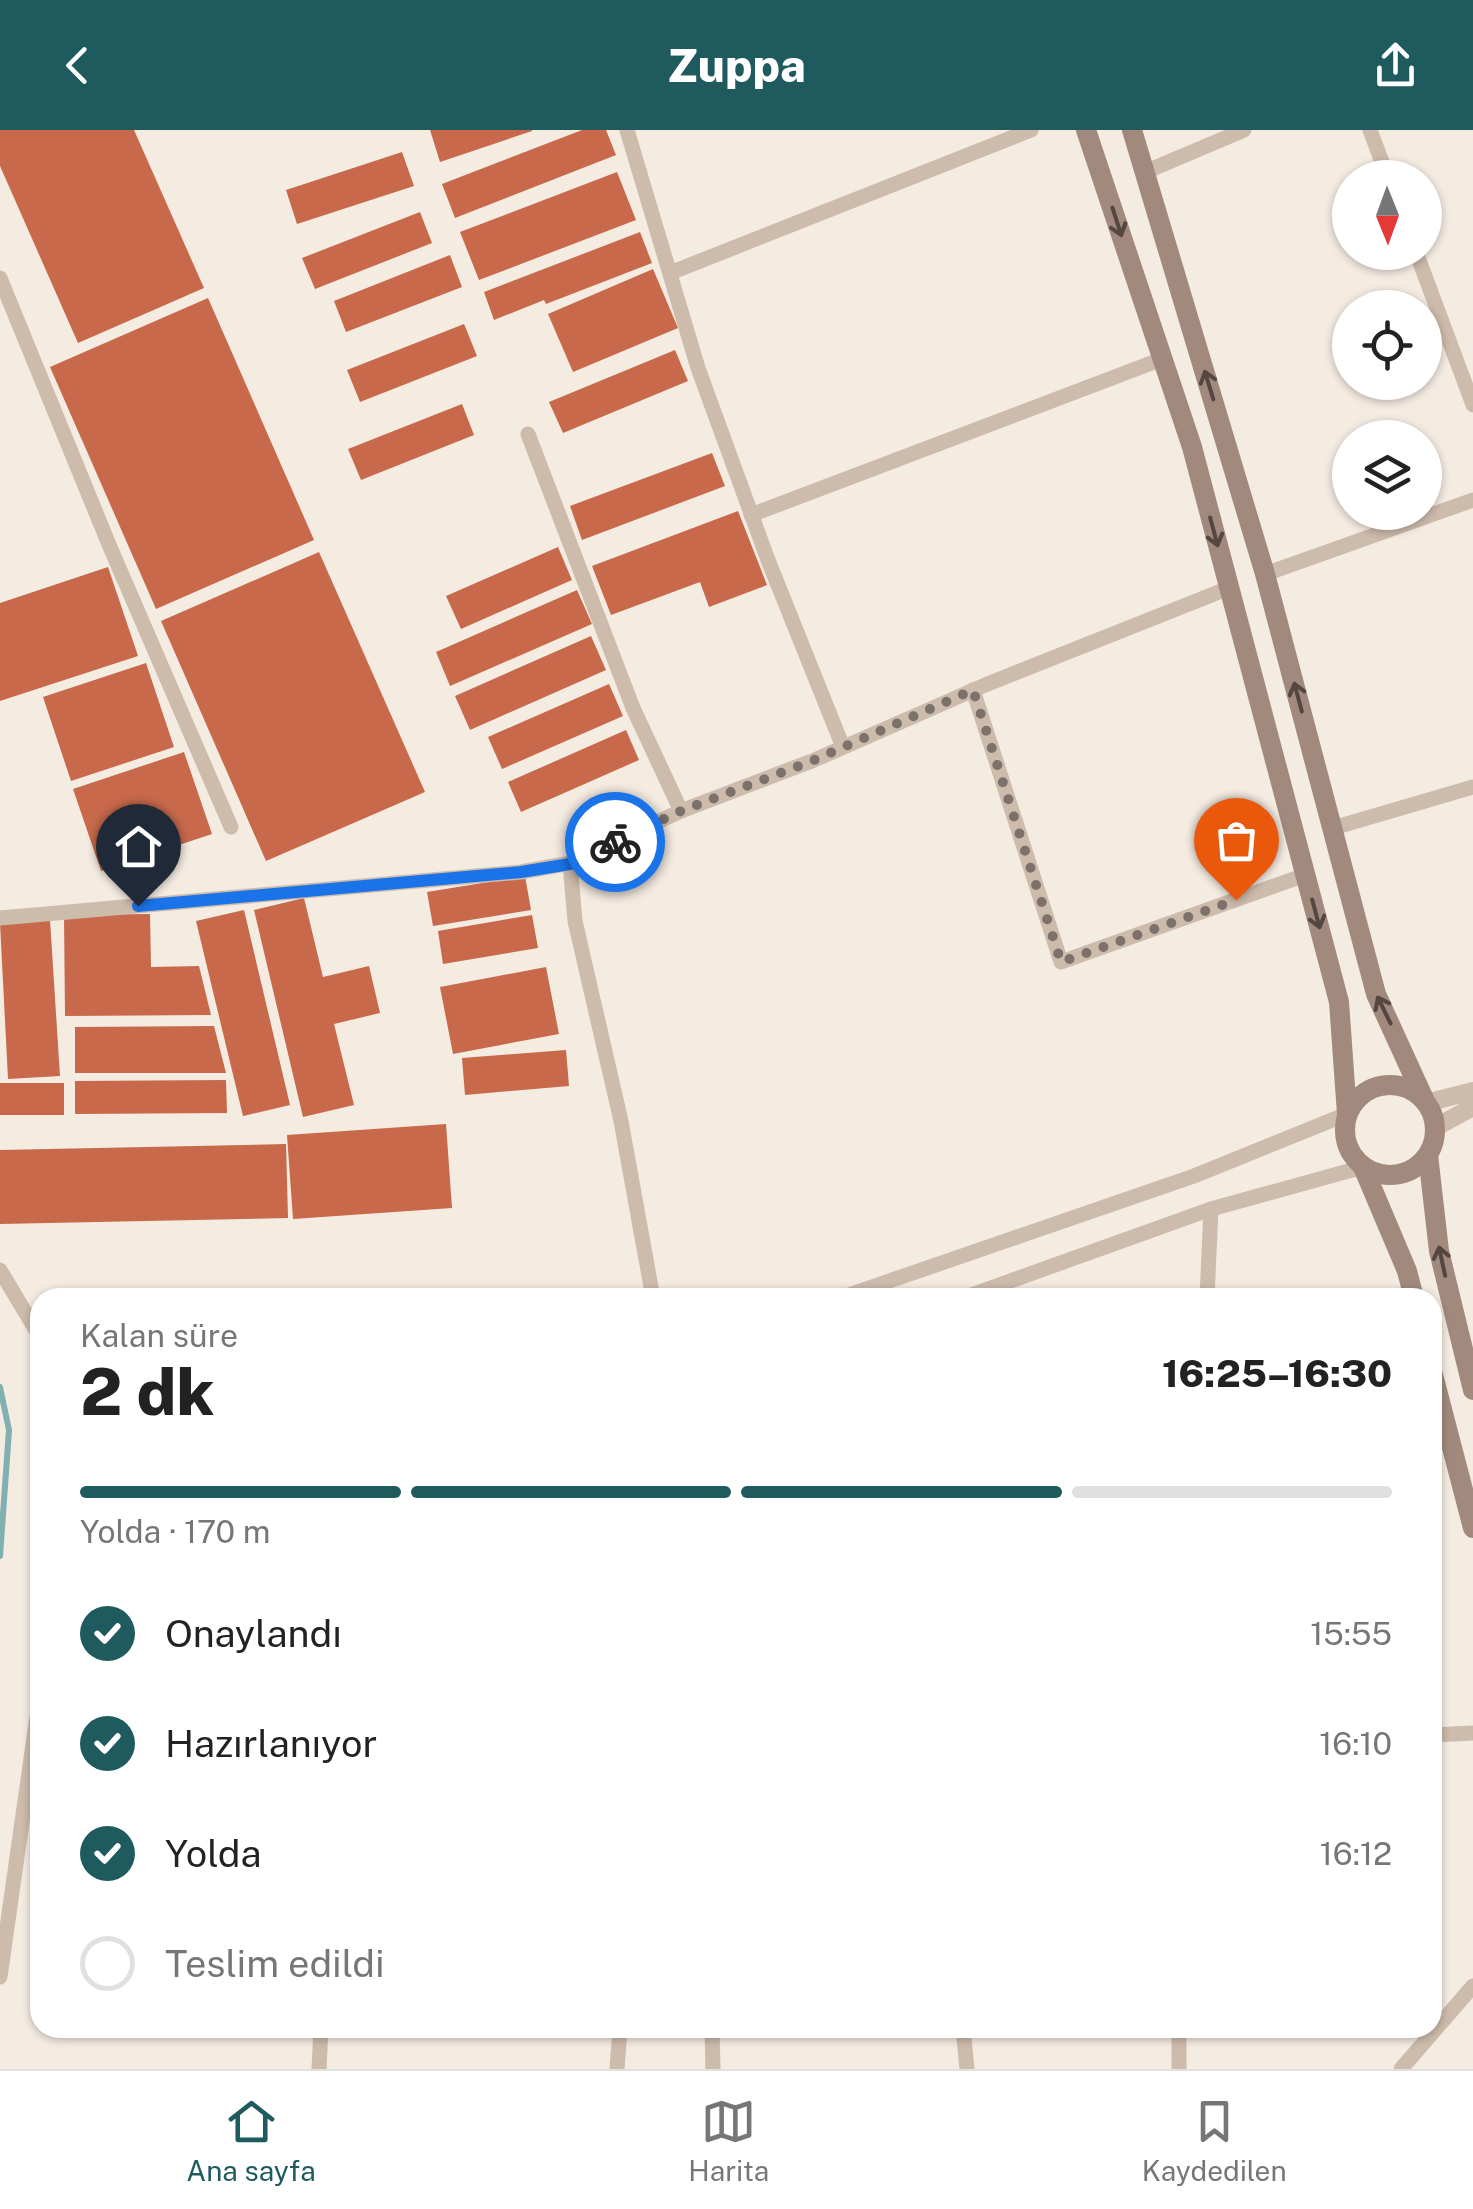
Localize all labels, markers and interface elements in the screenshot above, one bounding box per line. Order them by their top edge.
icon: back [50,38,105,93]
icon: share [1368,38,1423,93]
text: Zuppa [667,39,806,92]
north arrow [1332,160,1442,270]
map controls [1332,160,1442,530]
one-way arrow [1109,206,1127,238]
button: locate [1332,290,1442,400]
one-way arrow [1199,370,1217,401]
button: layers [1332,420,1442,530]
one-way arrow [1206,516,1225,548]
one-way arrow [1288,682,1307,714]
courier [565,792,665,892]
pin [1194,798,1279,901]
pin [96,804,181,907]
icon: bag [1209,813,1264,868]
icon: bike [588,815,643,870]
icon: home [111,819,166,874]
one-way arrow [1307,898,1326,929]
one-way arrow [1374,996,1393,1026]
one-way arrow [1432,1246,1450,1278]
text: Kalan süre [80,1317,238,1354]
text: 16:25–16:30 [1162,1351,1392,1396]
text: 2 dk [80,1353,215,1430]
text: Yolda · 170 m [80,1513,271,1550]
icon: check [80,1606,135,1661]
text: Onaylandı [165,1611,342,1656]
text: 15:55 [1310,1615,1392,1652]
icon: check [80,1716,135,1771]
text: Hazırlanıyor [165,1721,377,1766]
text: 16:10 [1319,1725,1392,1762]
icon: check [80,1826,135,1881]
text: Yolda [165,1831,261,1876]
text: 16:12 [1320,1835,1392,1872]
text: Teslim edildi [165,1941,384,1986]
tab: Ana sayfa [186,2094,316,2187]
tab: Harita [688,2094,769,2187]
tab: Kaydedilen [1142,2094,1287,2187]

